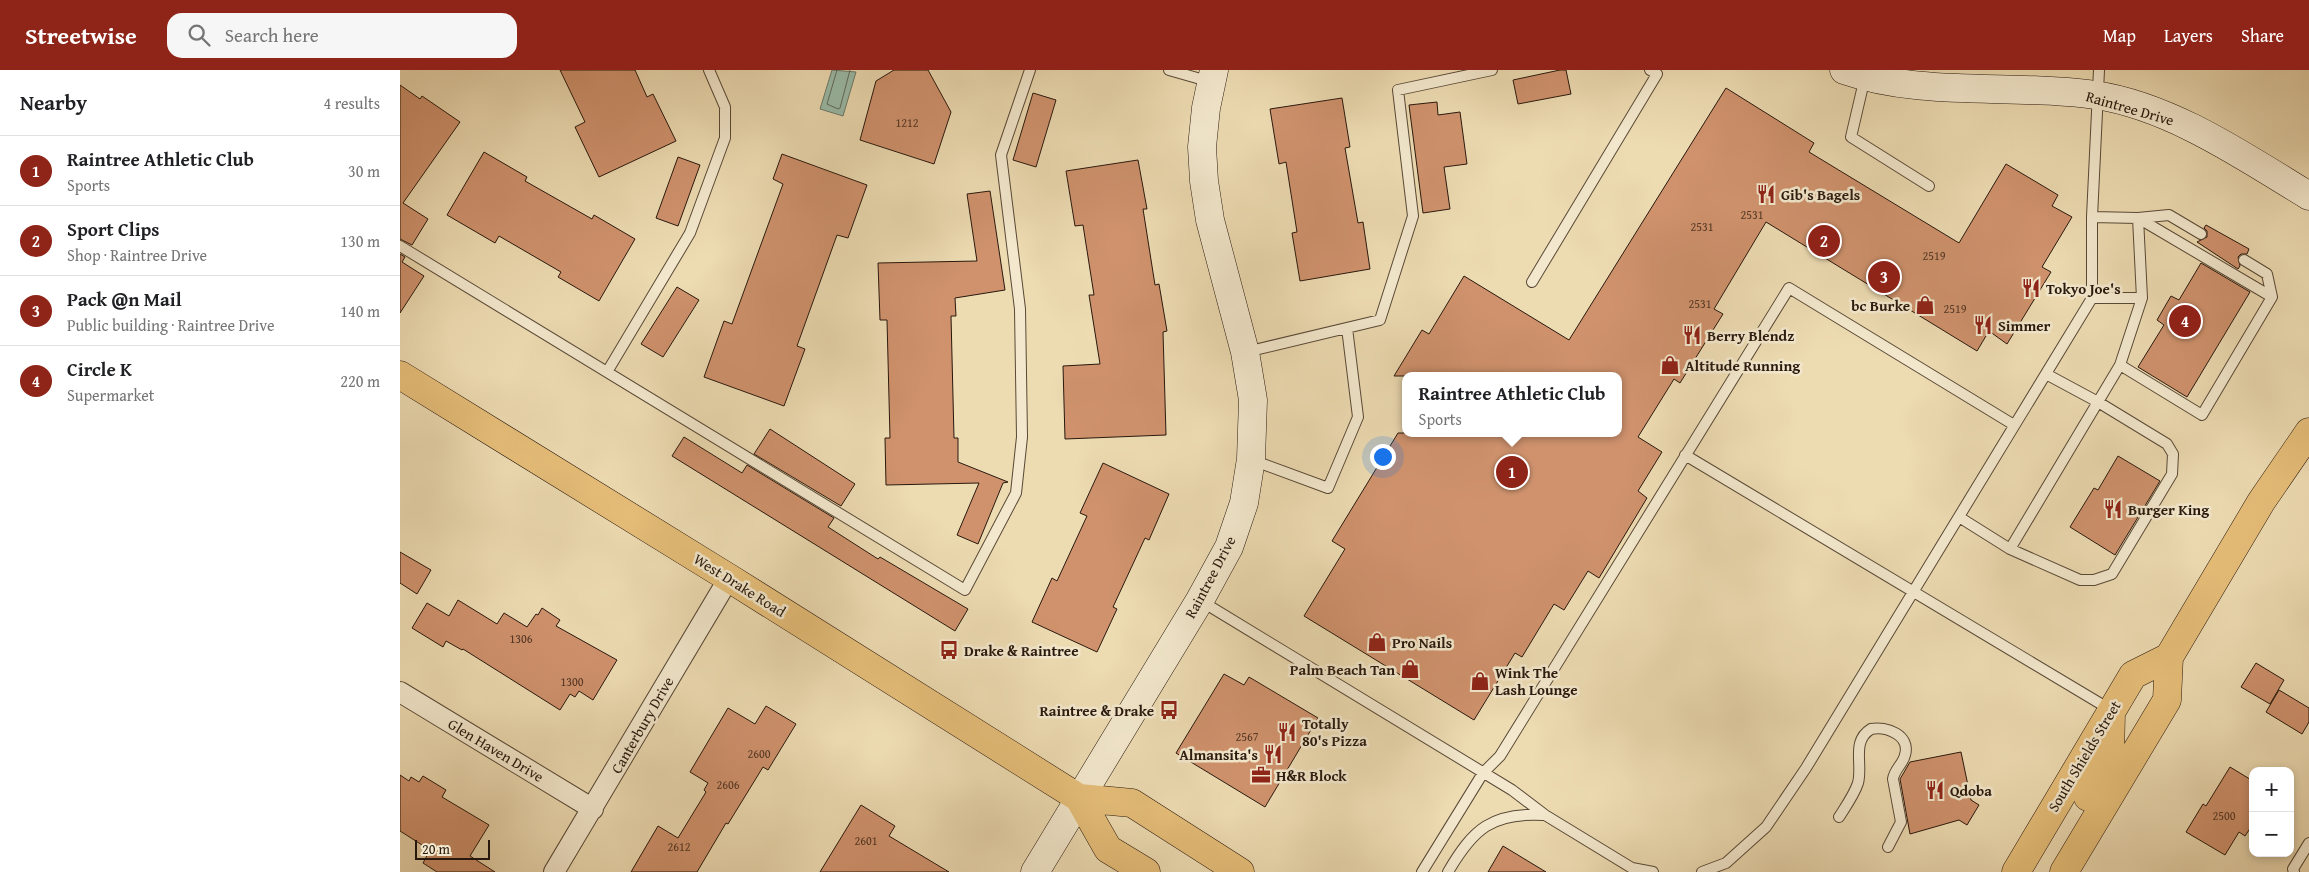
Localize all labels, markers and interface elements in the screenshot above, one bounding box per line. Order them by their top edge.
search box [167,13,517,58]
text: Streetwise [25,18,137,53]
icon: search [185,21,213,49]
text: Search here [225,21,319,49]
text: Map [2103,22,2136,49]
text: Layers [2164,22,2213,49]
text: Share [2241,22,2284,49]
street label: Raintree Drive [2084,85,2176,131]
text: Nearby [20,87,87,118]
text: 4 results [323,91,380,115]
house number: 1212 [895,114,919,131]
text: Raintree Athletic Club [67,145,254,173]
text: 1 [32,159,40,183]
text: 30 m [348,159,380,183]
text: Sports [67,173,110,197]
restaurant icon: Gib's Bagels [1755,183,1777,205]
place label: Gib's Bagels [1781,184,1860,205]
house number: 2531 [1740,206,1764,223]
text: Sport Clips [67,215,160,243]
house number: 2531 [1690,218,1714,235]
pin: 2 [1808,222,1840,260]
text: 2 [32,229,40,253]
text: 130 m [340,229,380,253]
text: Shop · Raintree Drive [67,243,207,267]
house number: 2519 [1922,247,1946,264]
pin: 3 [1868,258,1900,296]
restaurant icon: Tokyo Joe's [2020,277,2042,299]
place label: Tokyo Joe's [2046,278,2121,299]
text: Pack @n Mail [67,285,182,313]
shop icon: bc Burke [1914,294,1936,316]
house number: 2531 [1688,295,1712,312]
place label: bc Burke [1851,295,1910,316]
text: 3 [32,299,40,323]
text: 140 m [340,299,380,323]
house number: 2519 [1943,300,1967,317]
pin: 4 [2169,302,2201,340]
text: Public building · Raintree Drive [67,313,274,337]
restaurant icon: Simmer [1972,314,1994,336]
place label: Simmer [1998,315,2051,336]
restaurant icon: Berry Blendz [1681,324,1703,346]
place label: Berry Blendz [1707,325,1794,346]
shop icon: Altitude Running [1659,354,1681,376]
text: Circle K [67,355,132,383]
place label: Altitude Running [1685,355,1800,376]
text: 4 [32,369,40,393]
text: 220 m [340,369,380,393]
popup [1402,372,1622,437]
text: Raintree Athletic Club [1419,379,1605,407]
text: Supermarket [67,383,154,407]
text: Sports [1419,407,1462,431]
your location [1370,444,1396,470]
pin: 1 [1496,453,1528,491]
restaurant icon: Burger King [2102,498,2124,520]
place label: Burger King [2128,499,2209,520]
street label: Raintree Drive [1179,532,1241,622]
street label: West Drake Road [690,548,790,622]
house number: 1306 [509,630,533,647]
shop icon: Pro Nails [1366,631,1388,653]
place label: Pro Nails [1392,632,1452,653]
bus stop icon: Drake & Raintree [938,639,960,661]
place label: Drake & Raintree [964,640,1079,661]
shop icon: Palm Beach Tan [1399,658,1421,680]
place label: Palm Beach Tan [1290,659,1395,680]
place label: Wink The Lash Lounge [1495,662,1578,700]
shop icon: Wink The Lash Lounge [1469,670,1491,692]
house number: 1300 [560,673,584,690]
street label: Canterbury Drive [606,673,678,777]
street label: South Shields Street [2042,696,2126,816]
bus stop icon: Raintree & Drake [1158,699,1180,721]
place label: Raintree & Drake [1040,700,1154,721]
street label: Glen Haven Drive [444,713,548,787]
place label: Totally 80's Pizza [1302,713,1367,751]
restaurant icon: Totally 80's Pizza [1276,721,1298,743]
house number: 2567 [1235,728,1259,745]
restaurant icon: Almansita's [1262,743,1284,765]
place label: Almansita's [1179,744,1258,765]
house number: 2600 [747,745,771,762]
office icon: H&R Block [1250,764,1272,786]
place label: H&R Block [1276,765,1347,786]
map controls [2249,767,2294,857]
button: + [2249,767,2294,812]
house number: 2606 [716,776,740,793]
restaurant icon: Qdoba [1924,779,1946,801]
place label: Qdoba [1950,780,1992,801]
house number: 2500 [2212,807,2236,824]
button: − [2249,812,2294,857]
house number: 2601 [854,832,878,849]
scale bar [415,837,490,860]
house number: 2612 [667,838,691,855]
text: 20 m [422,839,450,859]

